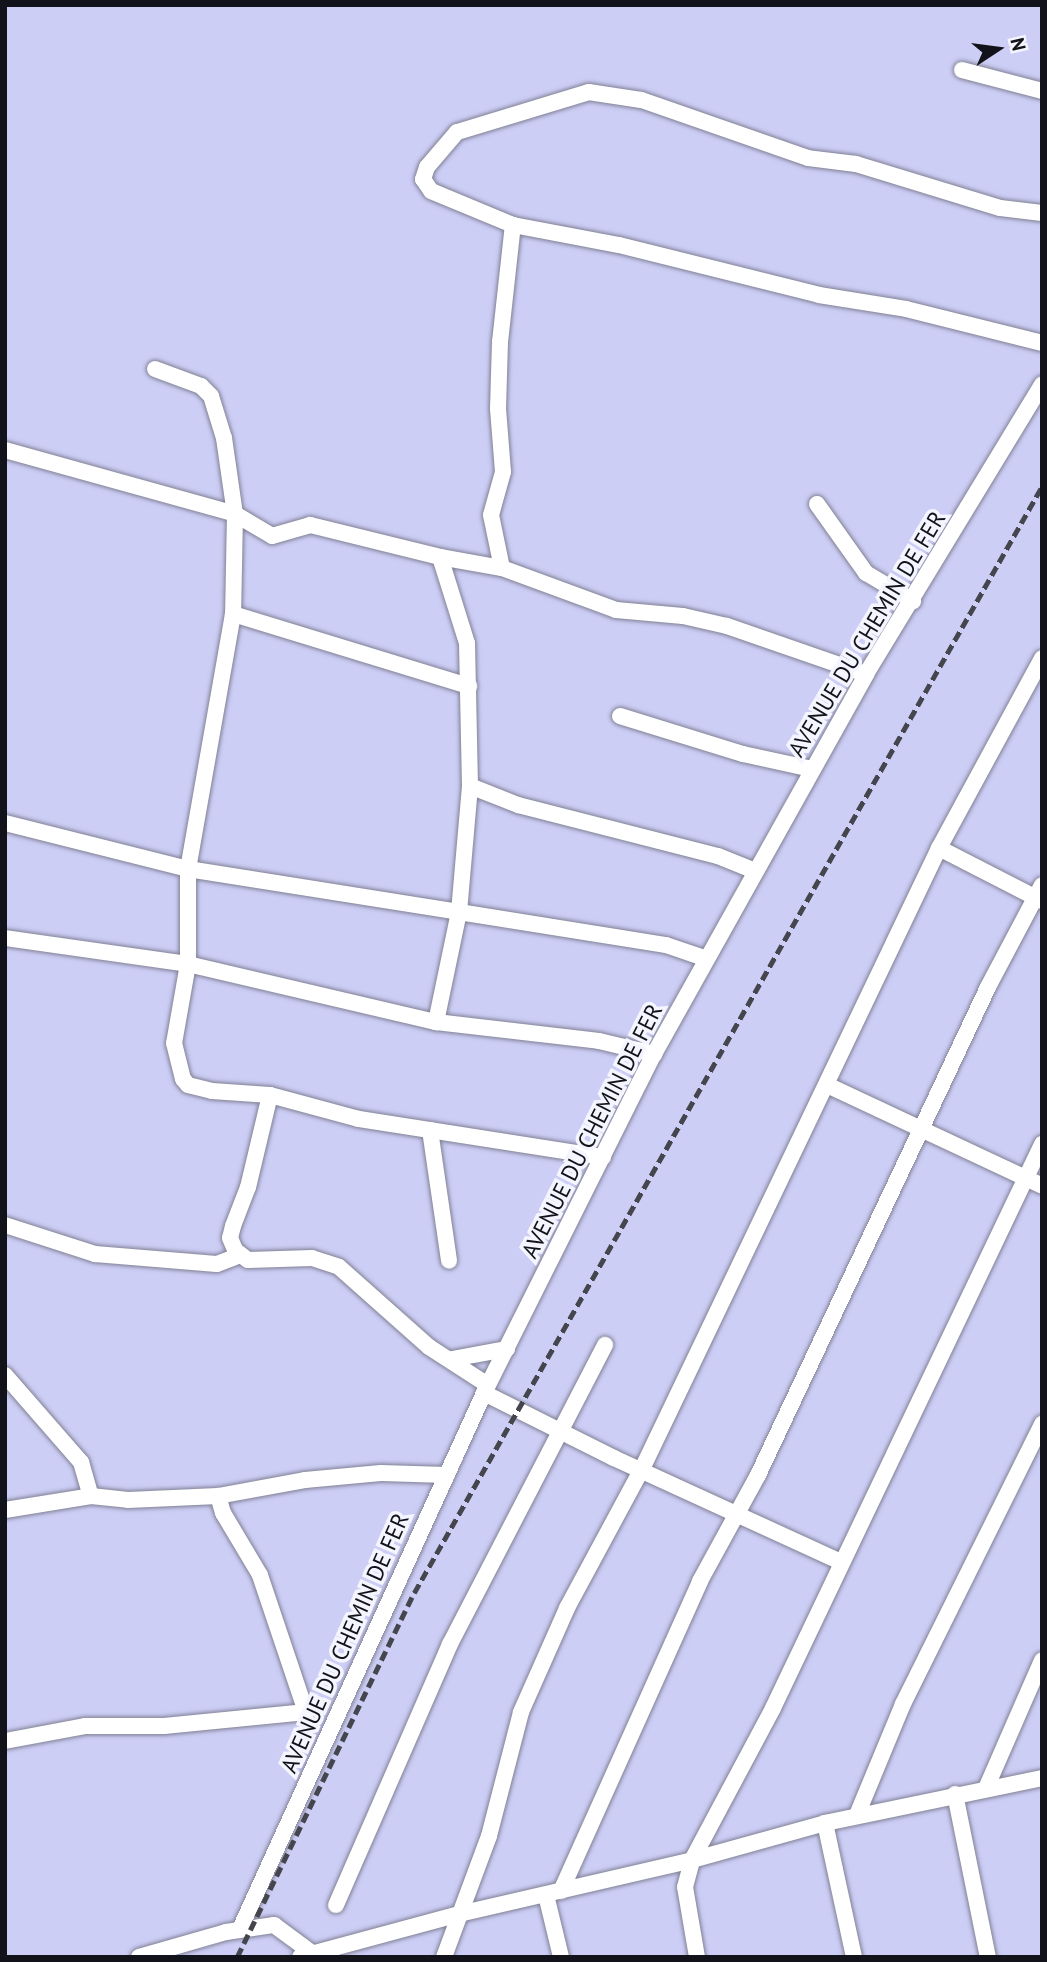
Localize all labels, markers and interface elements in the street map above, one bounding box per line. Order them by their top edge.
north arrow [963,14,1033,84]
text: N [1005,35,1032,53]
street label: AVENUE DU CHEMIN DE FER [783,506,951,762]
street label: AVENUE DU CHEMIN DE FER [516,999,668,1263]
street label: AVENUE DU CHEMIN DE FER [275,1509,415,1777]

